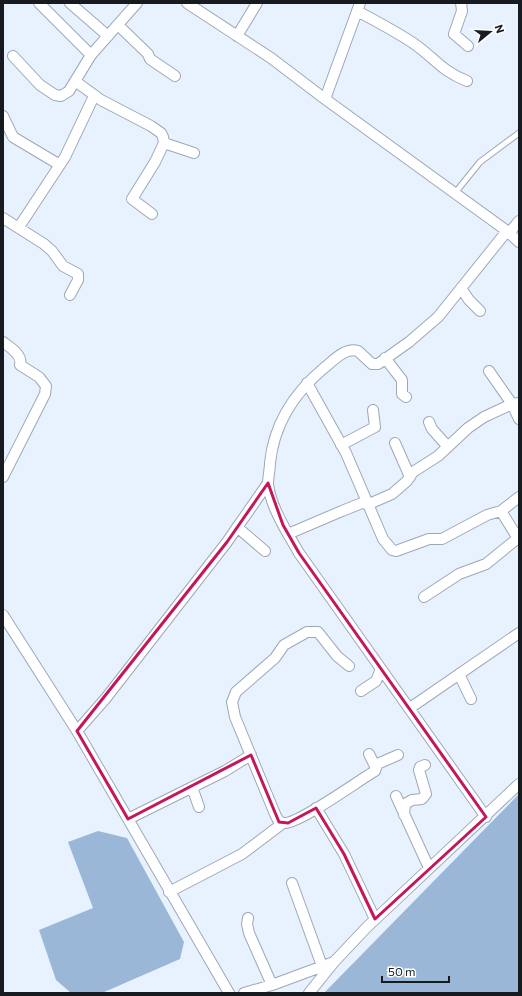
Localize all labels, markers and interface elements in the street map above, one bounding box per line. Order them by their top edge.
north arrow [470,12,510,52]
text: N [493,23,507,35]
scale bar [382,958,449,984]
text: 50 m [388,964,416,978]

